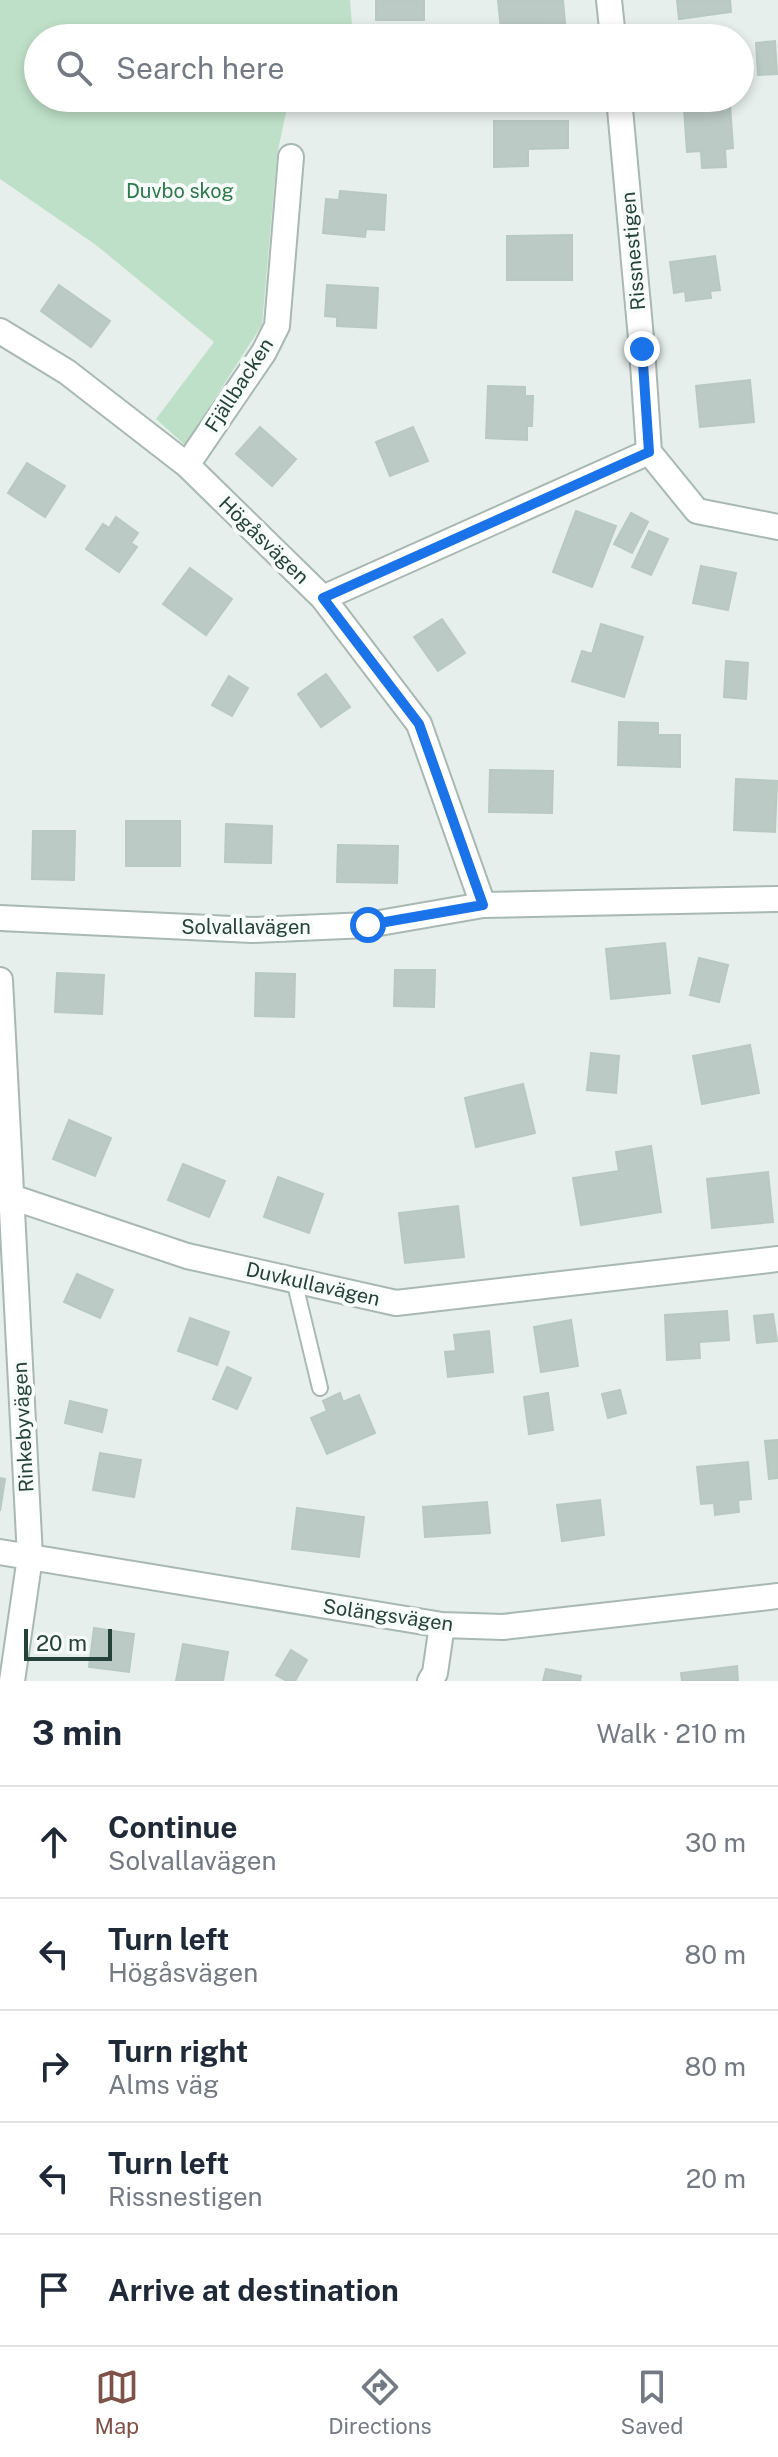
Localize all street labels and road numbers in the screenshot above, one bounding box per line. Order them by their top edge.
street label: Rissnestigen [616,191,650,311]
street label: Fjällbacken [200,334,278,436]
street label: Högåsvägen [214,491,314,589]
street label: Solvallavägen [181,915,311,939]
street label: Duvkullavägen [244,1257,382,1311]
street label: Rinkebyvägen [8,1361,38,1493]
street label: Solängsvägen [321,1594,455,1636]

